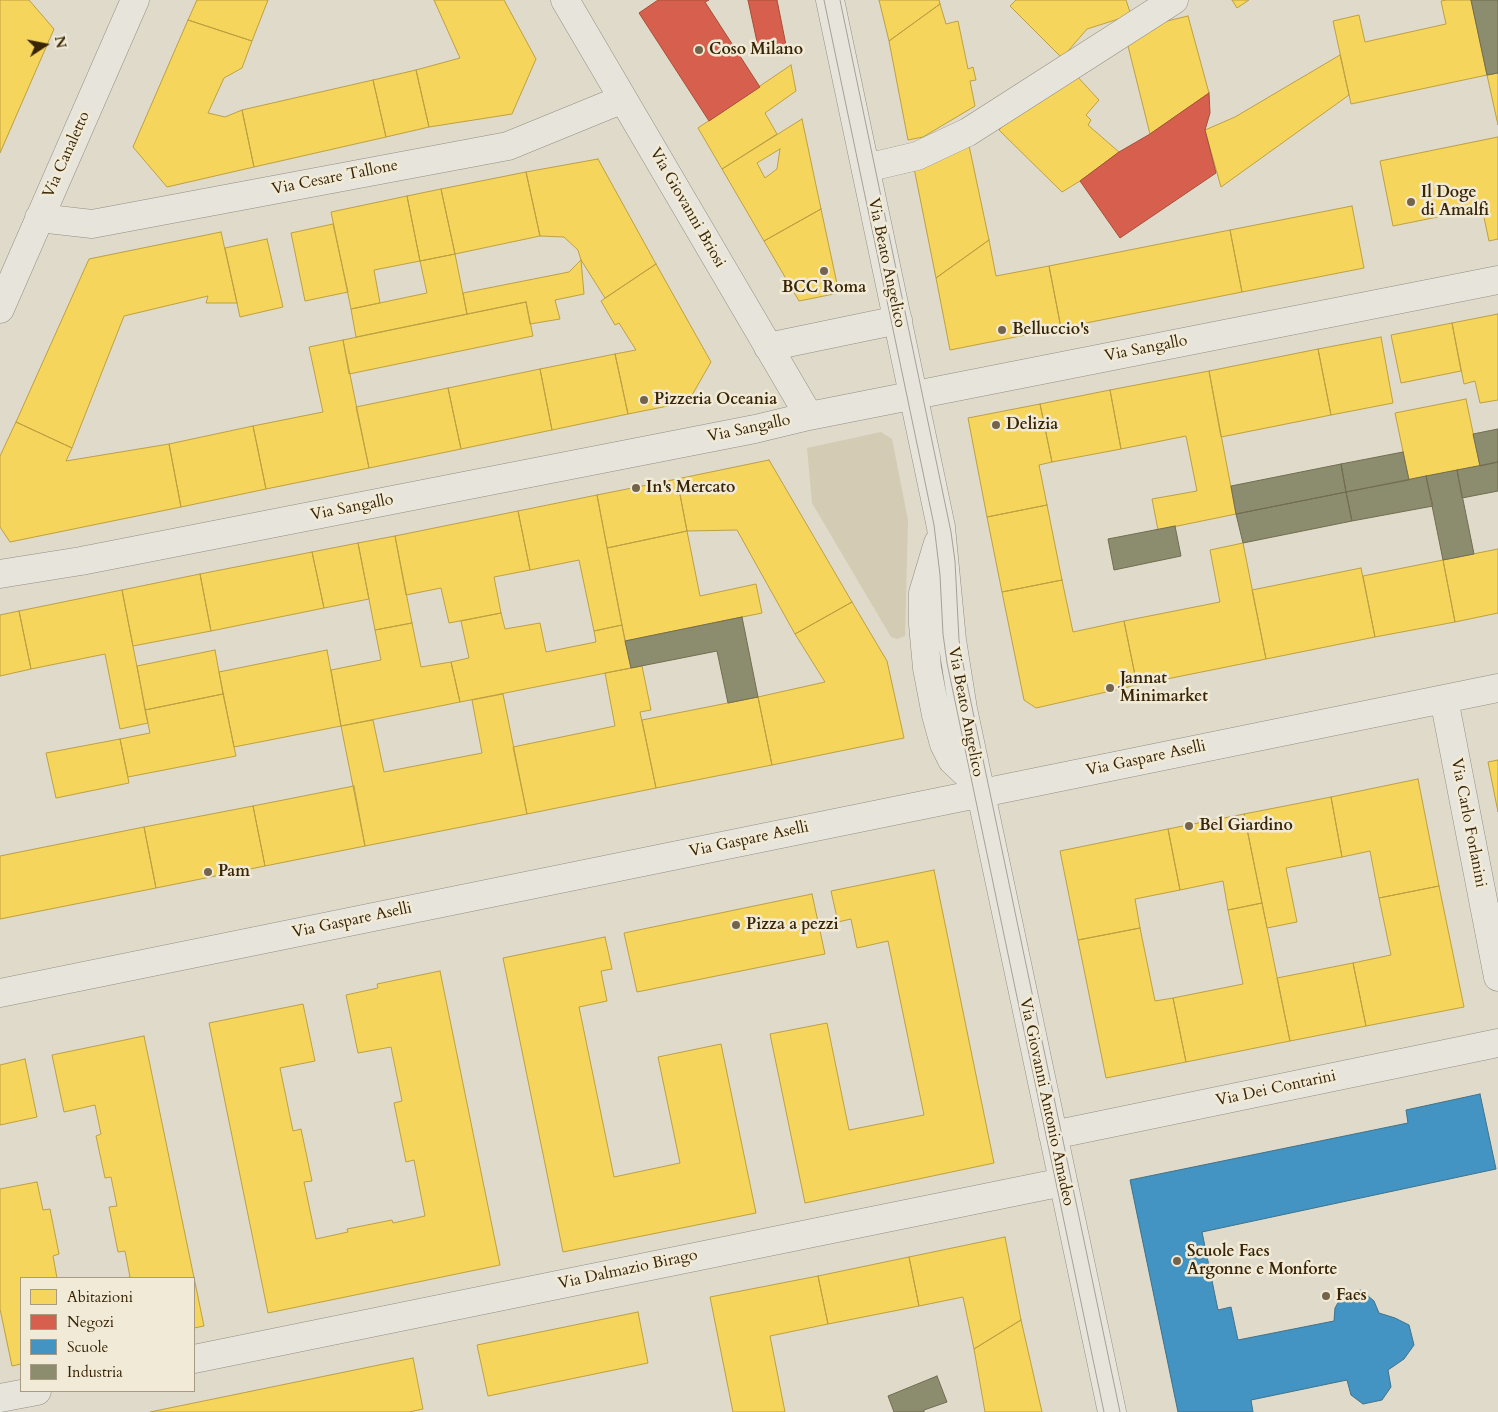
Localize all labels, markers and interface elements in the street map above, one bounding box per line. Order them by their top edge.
north arrow [20,20,70,70]
text: N [50,34,71,50]
place label: Coso Milano [709,40,803,60]
marker: Coso Milano [693,44,705,56]
street label: Via Canaletto [39,109,95,201]
street label: Via Giovanni Briosi [645,145,729,271]
street label: Via Cesare Tallone [270,156,400,200]
place label: Il Doge di Amalfi [1421,183,1489,221]
marker: Il Doge di Amalfi [1405,196,1417,208]
street label: Via Beato Angelico [863,197,909,329]
marker: BCC Roma [818,265,830,277]
place label: BCC Roma [782,278,866,298]
place label: Belluccio's [1012,320,1089,340]
marker: Belluccio's [996,324,1008,336]
street label: Via Sangallo [1103,332,1189,366]
place label: Pizzeria Oceania [654,390,777,410]
marker: Pizzeria Oceania [638,394,650,406]
street label: Via Sangallo [706,411,792,447]
place label: Delizia [1006,415,1058,435]
marker: Delizia [990,419,1002,431]
place label: In's Mercato [646,478,735,498]
marker: In's Mercato [630,482,642,494]
street label: Via Sangallo [309,491,395,525]
street label: Via Beato Angelico [943,646,987,778]
place label: Jannat Minimarket [1120,669,1208,707]
marker: Jannat Minimarket [1104,682,1116,694]
street label: Via Gaspare Aselli [1084,737,1208,781]
street label: Via Carlo Forlanini [1446,757,1490,889]
place label: Bel Giardino [1199,816,1293,836]
street label: Via Gaspare Aselli [687,818,811,862]
marker: Bel Giardino [1183,820,1195,832]
place label: Pam [218,862,250,882]
marker: Pam [202,866,214,878]
street label: Via Gaspare Aselli [290,899,414,943]
place label: Pizza a pezzi [746,915,839,935]
marker: Pizza a pezzi [730,919,742,931]
street label: Via Giovanni Antonio Amadeo [1015,996,1077,1208]
street label: Via Dei Contarini [1214,1067,1338,1111]
place label: Scuole Faes Argonne e Monforte [1187,1242,1338,1280]
street label: Via Dalmazio Birago [556,1246,700,1294]
marker: Scuole Faes Argonne e Monforte [1171,1255,1183,1267]
legend [20,1277,195,1392]
place label: Faes [1336,1286,1367,1306]
text: Abitazioni [67,1287,133,1307]
marker: Faes [1320,1290,1332,1302]
text: Negozi [67,1312,114,1332]
text: Scuole [67,1337,108,1357]
text: Industria [67,1362,123,1382]

